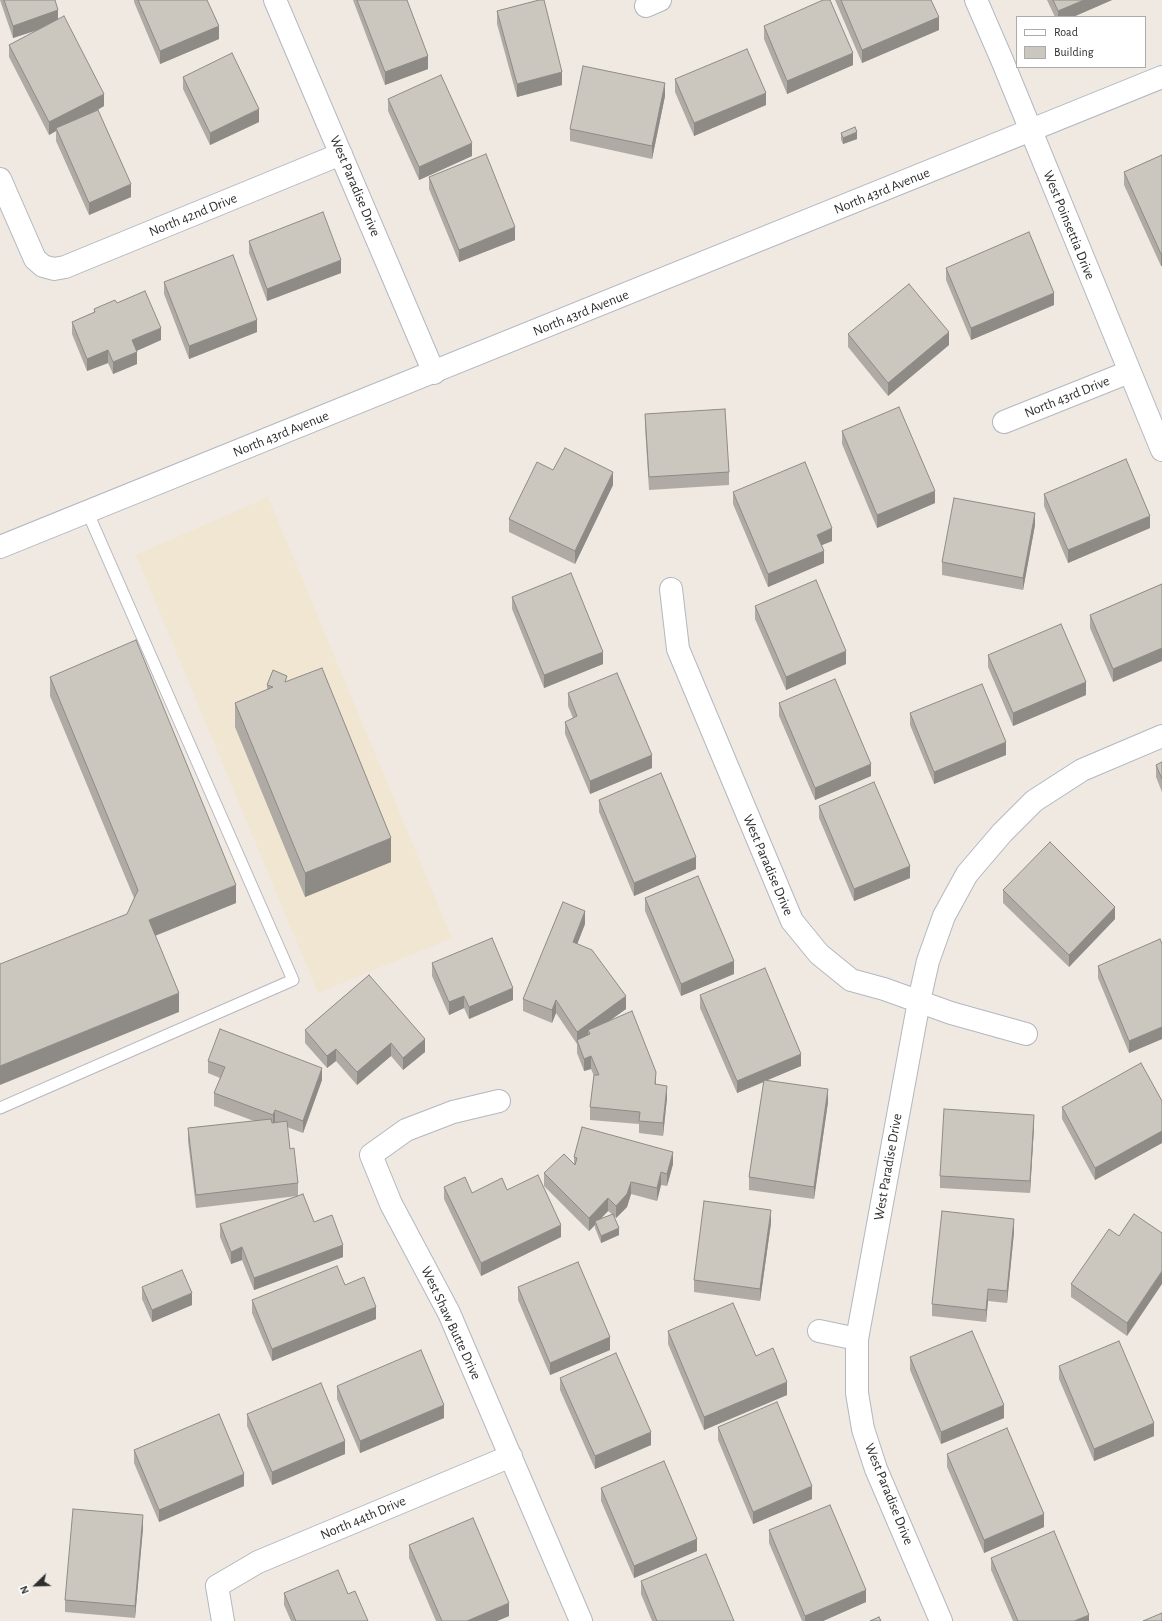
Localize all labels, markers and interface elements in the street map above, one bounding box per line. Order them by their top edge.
legend [1016,16,1146,68]
text: Road [1054,26,1078,38]
text: Building [1054,46,1094,58]
street label: West Paradise Drive [326,133,384,239]
street label: North 43rd Avenue [832,164,932,218]
street label: West Poinsettia Drive [1039,168,1099,282]
street label: North 42nd Drive [146,190,240,240]
street label: North 43rd Avenue [531,286,631,340]
street label: North 43rd Drive [1022,372,1112,422]
street label: North 43rd Avenue [231,407,331,461]
street label: West Paradise Drive [739,812,797,918]
street label: West Paradise Drive [870,1112,906,1222]
street label: West Shaw Butte Drive [417,1264,485,1382]
street label: West Paradise Drive [861,1441,917,1547]
street label: North 44th Drive [318,1492,408,1544]
north arrow [16,1565,56,1605]
text: N [18,1584,31,1596]

